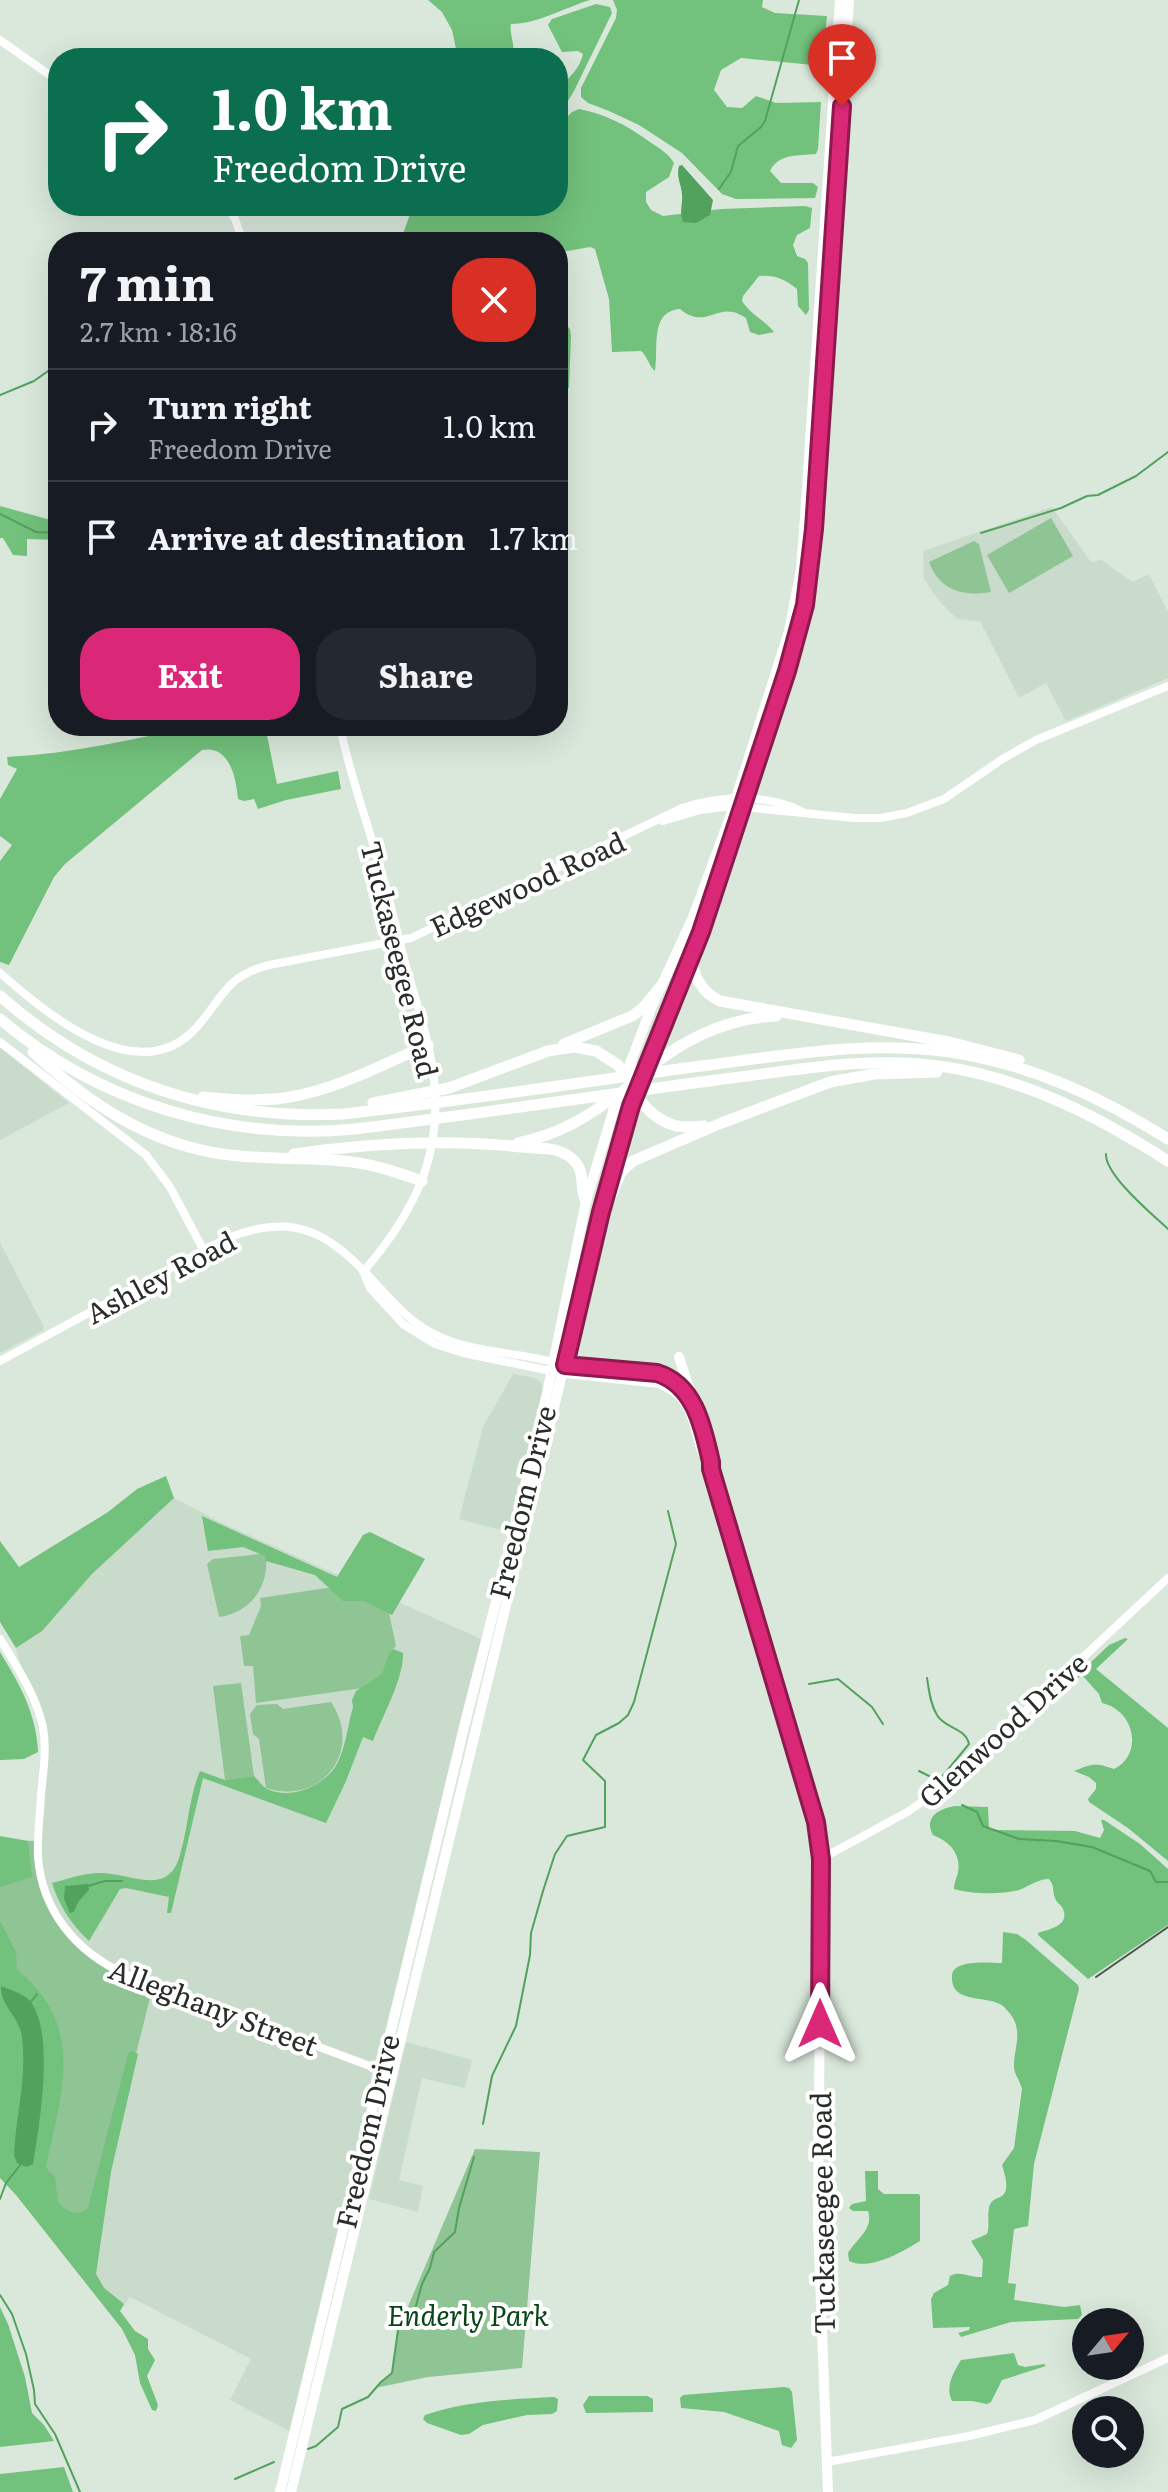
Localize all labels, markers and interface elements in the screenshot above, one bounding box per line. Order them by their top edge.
pin [808,24,876,106]
icon: arrive [820,36,864,80]
text: 1.0 km [212,64,393,147]
icon: right [80,80,184,184]
text: Freedom Drive [212,140,467,193]
text: 7 min [80,245,214,316]
button: close [452,258,536,342]
text: 2.7 km · 18:16 [80,311,237,350]
text: Turn right [148,384,312,428]
icon: right [80,403,124,447]
text: 1.0 km [443,403,536,447]
text: Freedom Drive [148,428,332,467]
icon: arrive [80,515,124,559]
text: Arrive at destination [148,515,465,559]
text: 1.7 km [489,515,578,559]
button: Exit [80,628,300,720]
button: Share [316,628,536,720]
street label: Edgewood Road [422,819,632,947]
street label: Tuckaseegee Road [351,836,451,1082]
street label: Ashley Road [77,1219,243,1333]
street label: Freedom Drive [477,1401,565,1603]
street label: Glenwood Drive [908,1642,1096,1816]
street label: Alleghany Street [103,1947,325,2065]
position arrow [778,1982,862,2066]
street label: Freedom Drive [323,2030,409,2232]
street label: Tuckaseegee Road [798,2091,844,2335]
park label: Enderly Park [387,2293,550,2335]
north arrow [1072,2308,1144,2380]
map controls [1072,2308,1144,2468]
button: search [1072,2396,1144,2468]

